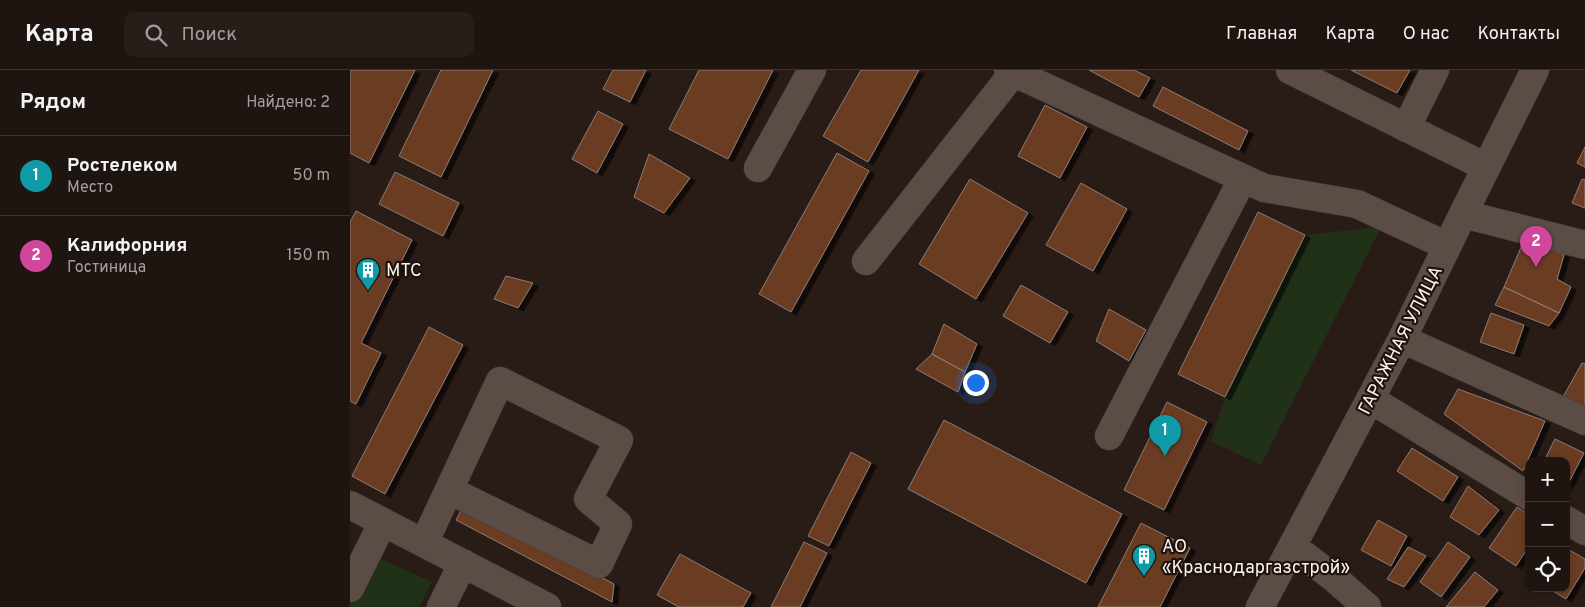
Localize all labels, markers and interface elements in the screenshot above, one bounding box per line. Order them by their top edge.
search box [124,12,474,57]
text: Карта [25,20,94,50]
icon: search [142,21,170,49]
text: Поиск [182,23,237,47]
text: Главная [1226,23,1297,46]
text: Карта [1325,23,1375,46]
text: О нас [1403,23,1449,46]
text: Контакты [1477,23,1560,46]
text: Рядом [20,89,86,116]
text: Найдено: 2 [246,93,330,113]
text: Ростелеком [67,154,178,178]
text: 1 [33,166,39,186]
text: 50 m [293,166,330,186]
text: Место [67,178,113,198]
pin: 2 [1520,226,1552,267]
text: Калифорния [67,234,187,258]
text: 2 [31,246,41,266]
text: 150 m [287,246,330,266]
building icon: МТС [355,257,381,291]
text: Гостиница [67,258,146,278]
place label: МТС [386,260,422,283]
street label: ГАРАЖНАЯ УЛИЦА [1354,262,1449,419]
your location [963,370,989,396]
pin: 1 [1149,415,1181,456]
map controls [1525,457,1570,592]
button: + [1525,457,1570,502]
button: − [1525,502,1570,547]
place label: АО «Краснодаргазстрой» [1162,536,1350,580]
building icon: АО «Краснодаргазстрой» [1131,543,1157,577]
button: locate [1525,547,1570,592]

